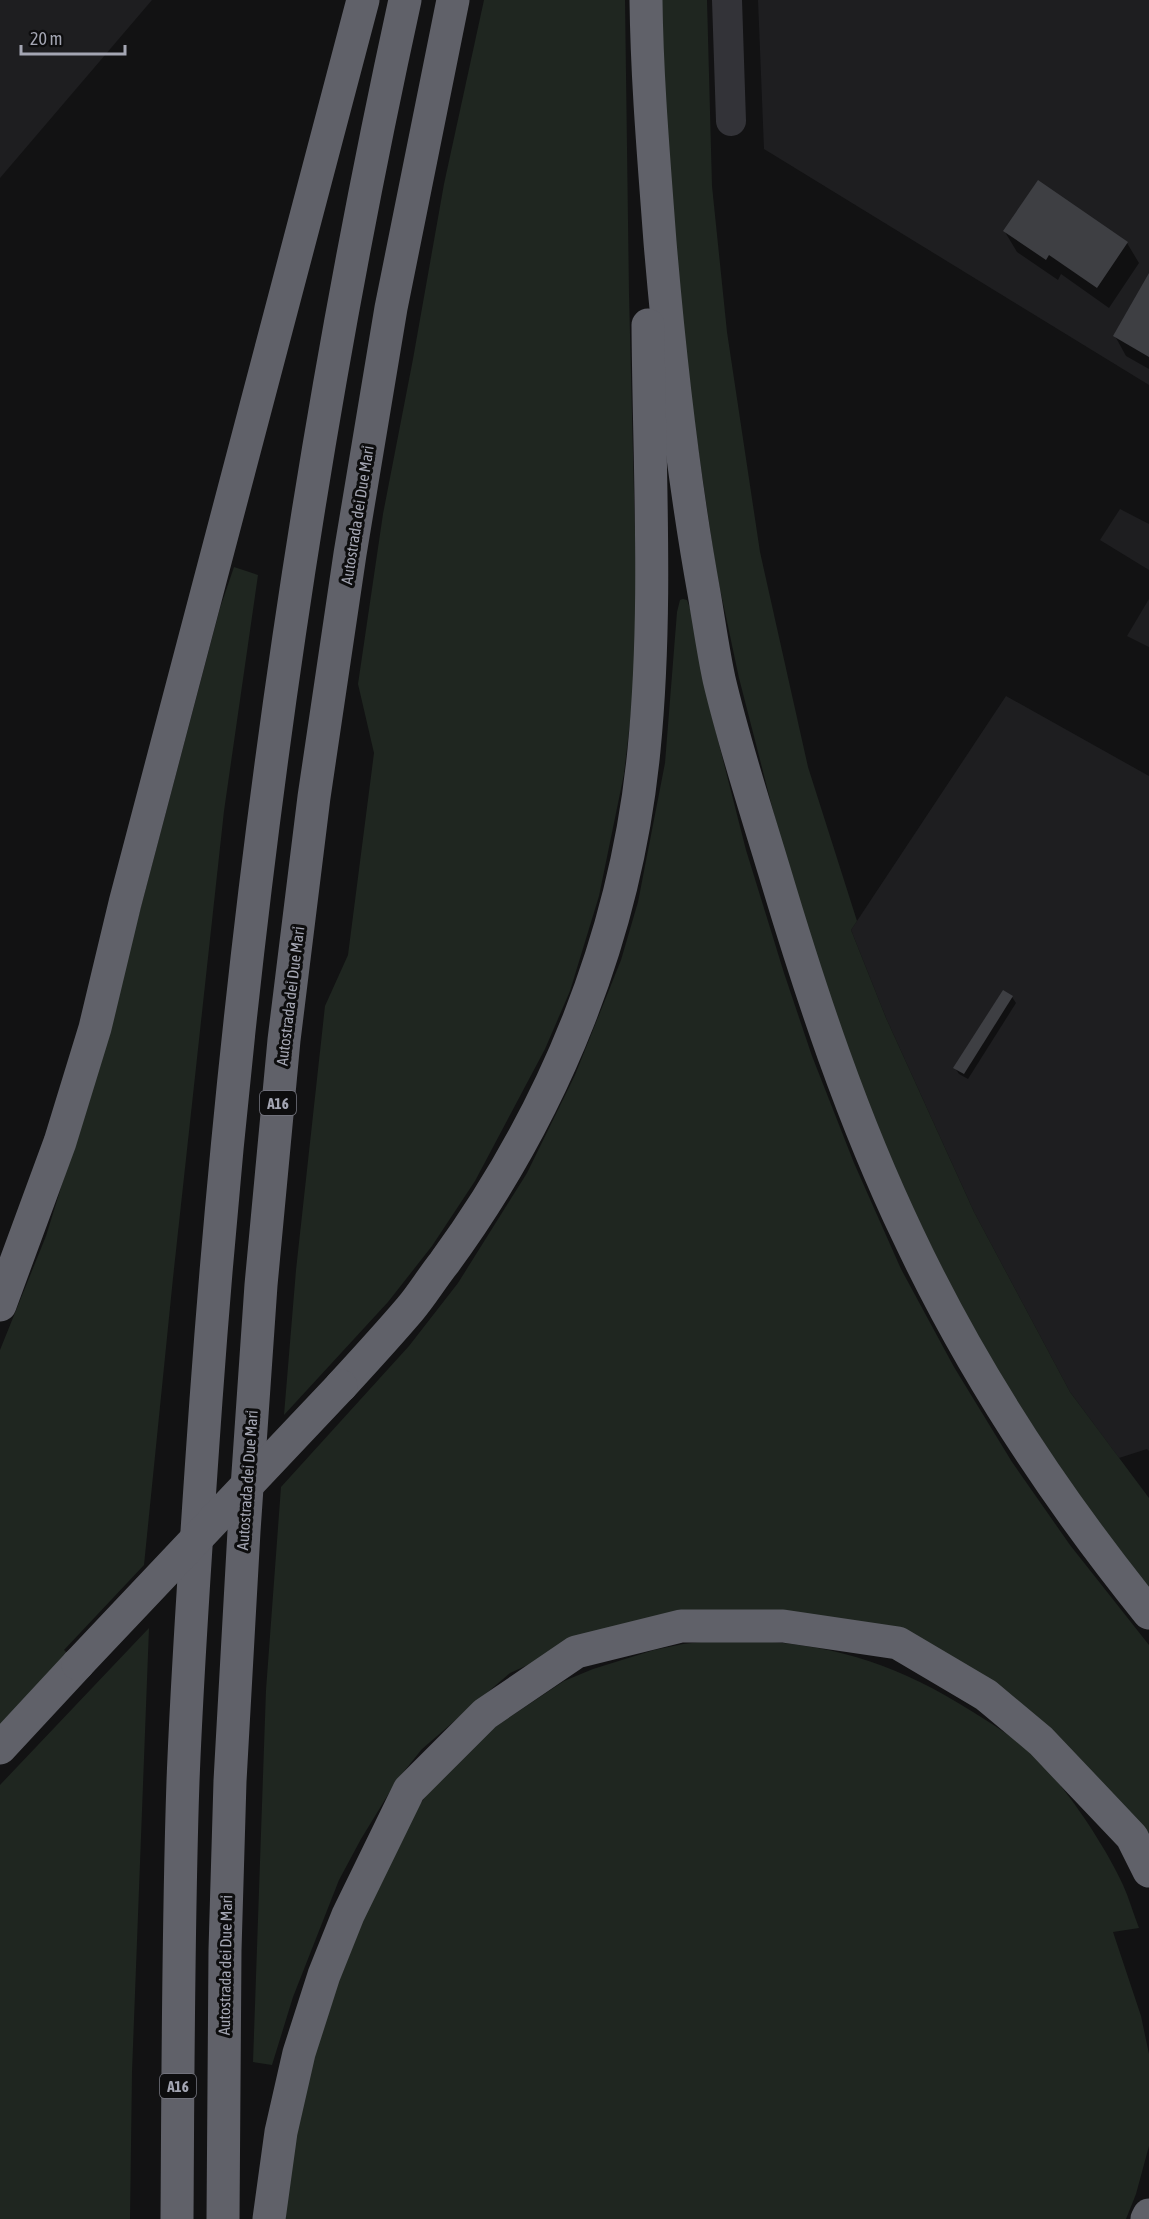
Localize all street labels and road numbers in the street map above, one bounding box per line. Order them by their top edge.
street label: Autostrada dei Due Mari [337,444,377,586]
street label: Autostrada dei Due Mari [273,925,307,1067]
road number: A16 [260,1091,296,1115]
street label: Autostrada dei Due Mari [233,1409,261,1551]
street label: Autostrada dei Due Mari [215,1895,235,2035]
road number: A16 [160,2074,196,2098]

